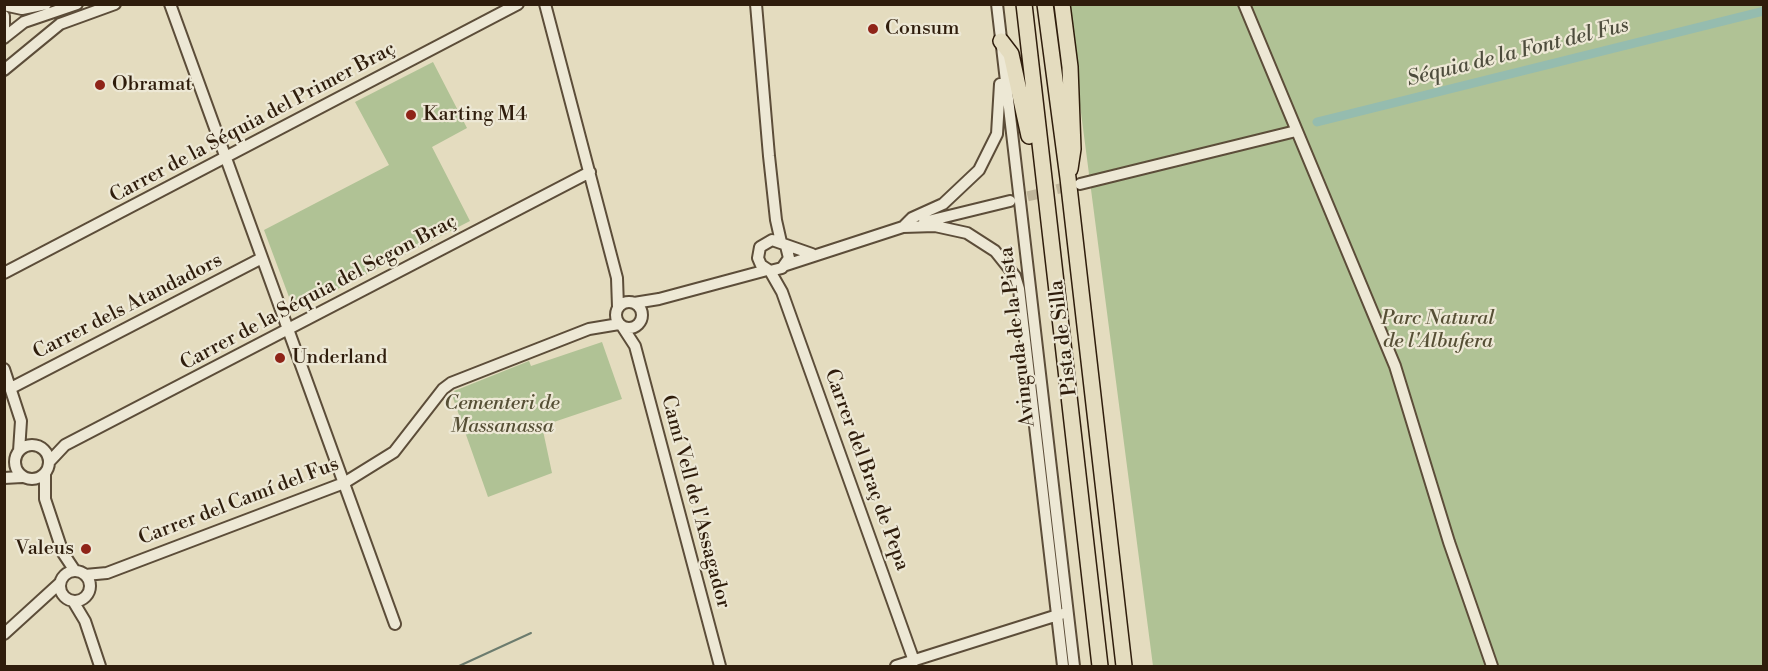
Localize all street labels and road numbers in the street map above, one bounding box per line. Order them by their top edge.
street label: Carrer de la Séquia del Primer Braç [106,37,400,209]
street label: Carrer de la Séquia del Segon Braç [177,210,461,376]
street label: Avinguda de la Pista [995,246,1041,428]
street label: Carrer dels Atandadors [29,249,227,365]
street label: Pista de Silla [1045,279,1083,397]
street label: Carrer del Braç de Pepa [818,366,914,574]
street label: Camí Vell de l'Assagador [655,393,735,611]
street label: Carrer del Camí del Fus [136,453,342,551]

